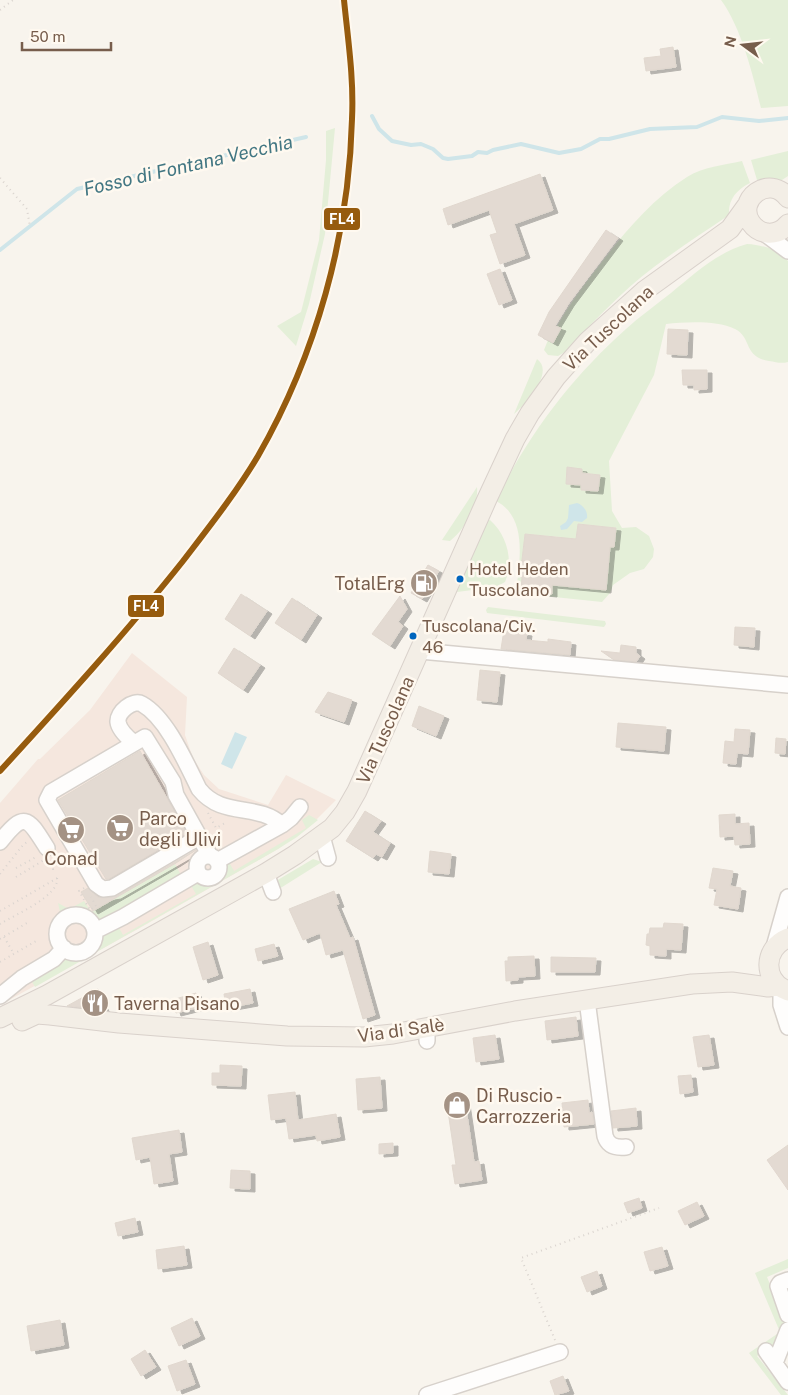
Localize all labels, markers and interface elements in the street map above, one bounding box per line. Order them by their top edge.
scale bar [22,20,111,52]
north arrow [718,20,768,70]
text: 50 m [30,28,65,45]
text: N [721,34,740,49]
water label: Fosso di Fontana Vecchia [81,130,295,200]
line badge: FL4 [323,207,361,231]
text: FL4 [329,211,355,227]
street label: Via Tuscolana [559,281,657,375]
place label: Hotel Heden Tuscolano [469,559,569,600]
fuel station icon: TotalErg [409,568,439,598]
place label: TotalErg [335,573,405,594]
marker: Hotel Heden Tuscolano [455,574,465,584]
line badge: FL4 [127,594,165,618]
text: FL4 [133,598,159,614]
place label: Tuscolana/Civ. 46 [422,616,535,657]
marker: Tuscolana/Civ. 46 [408,631,418,641]
street label: Via Tuscolana [352,673,418,787]
place label: Parco degli Ulivi [139,808,221,850]
supermarket icon: Parco degli Ulivi [105,813,135,843]
supermarket icon: Conad [56,815,86,845]
place label: Conad [44,848,98,869]
restaurant icon: Taverna Pisano [80,988,110,1018]
place label: Taverna Pisano [114,993,240,1014]
street label: Via di Salè [356,1014,446,1046]
place label: Di Ruscio - Carrozzeria [476,1085,571,1127]
shop icon: Di Ruscio - Carrozzeria [442,1090,472,1120]

